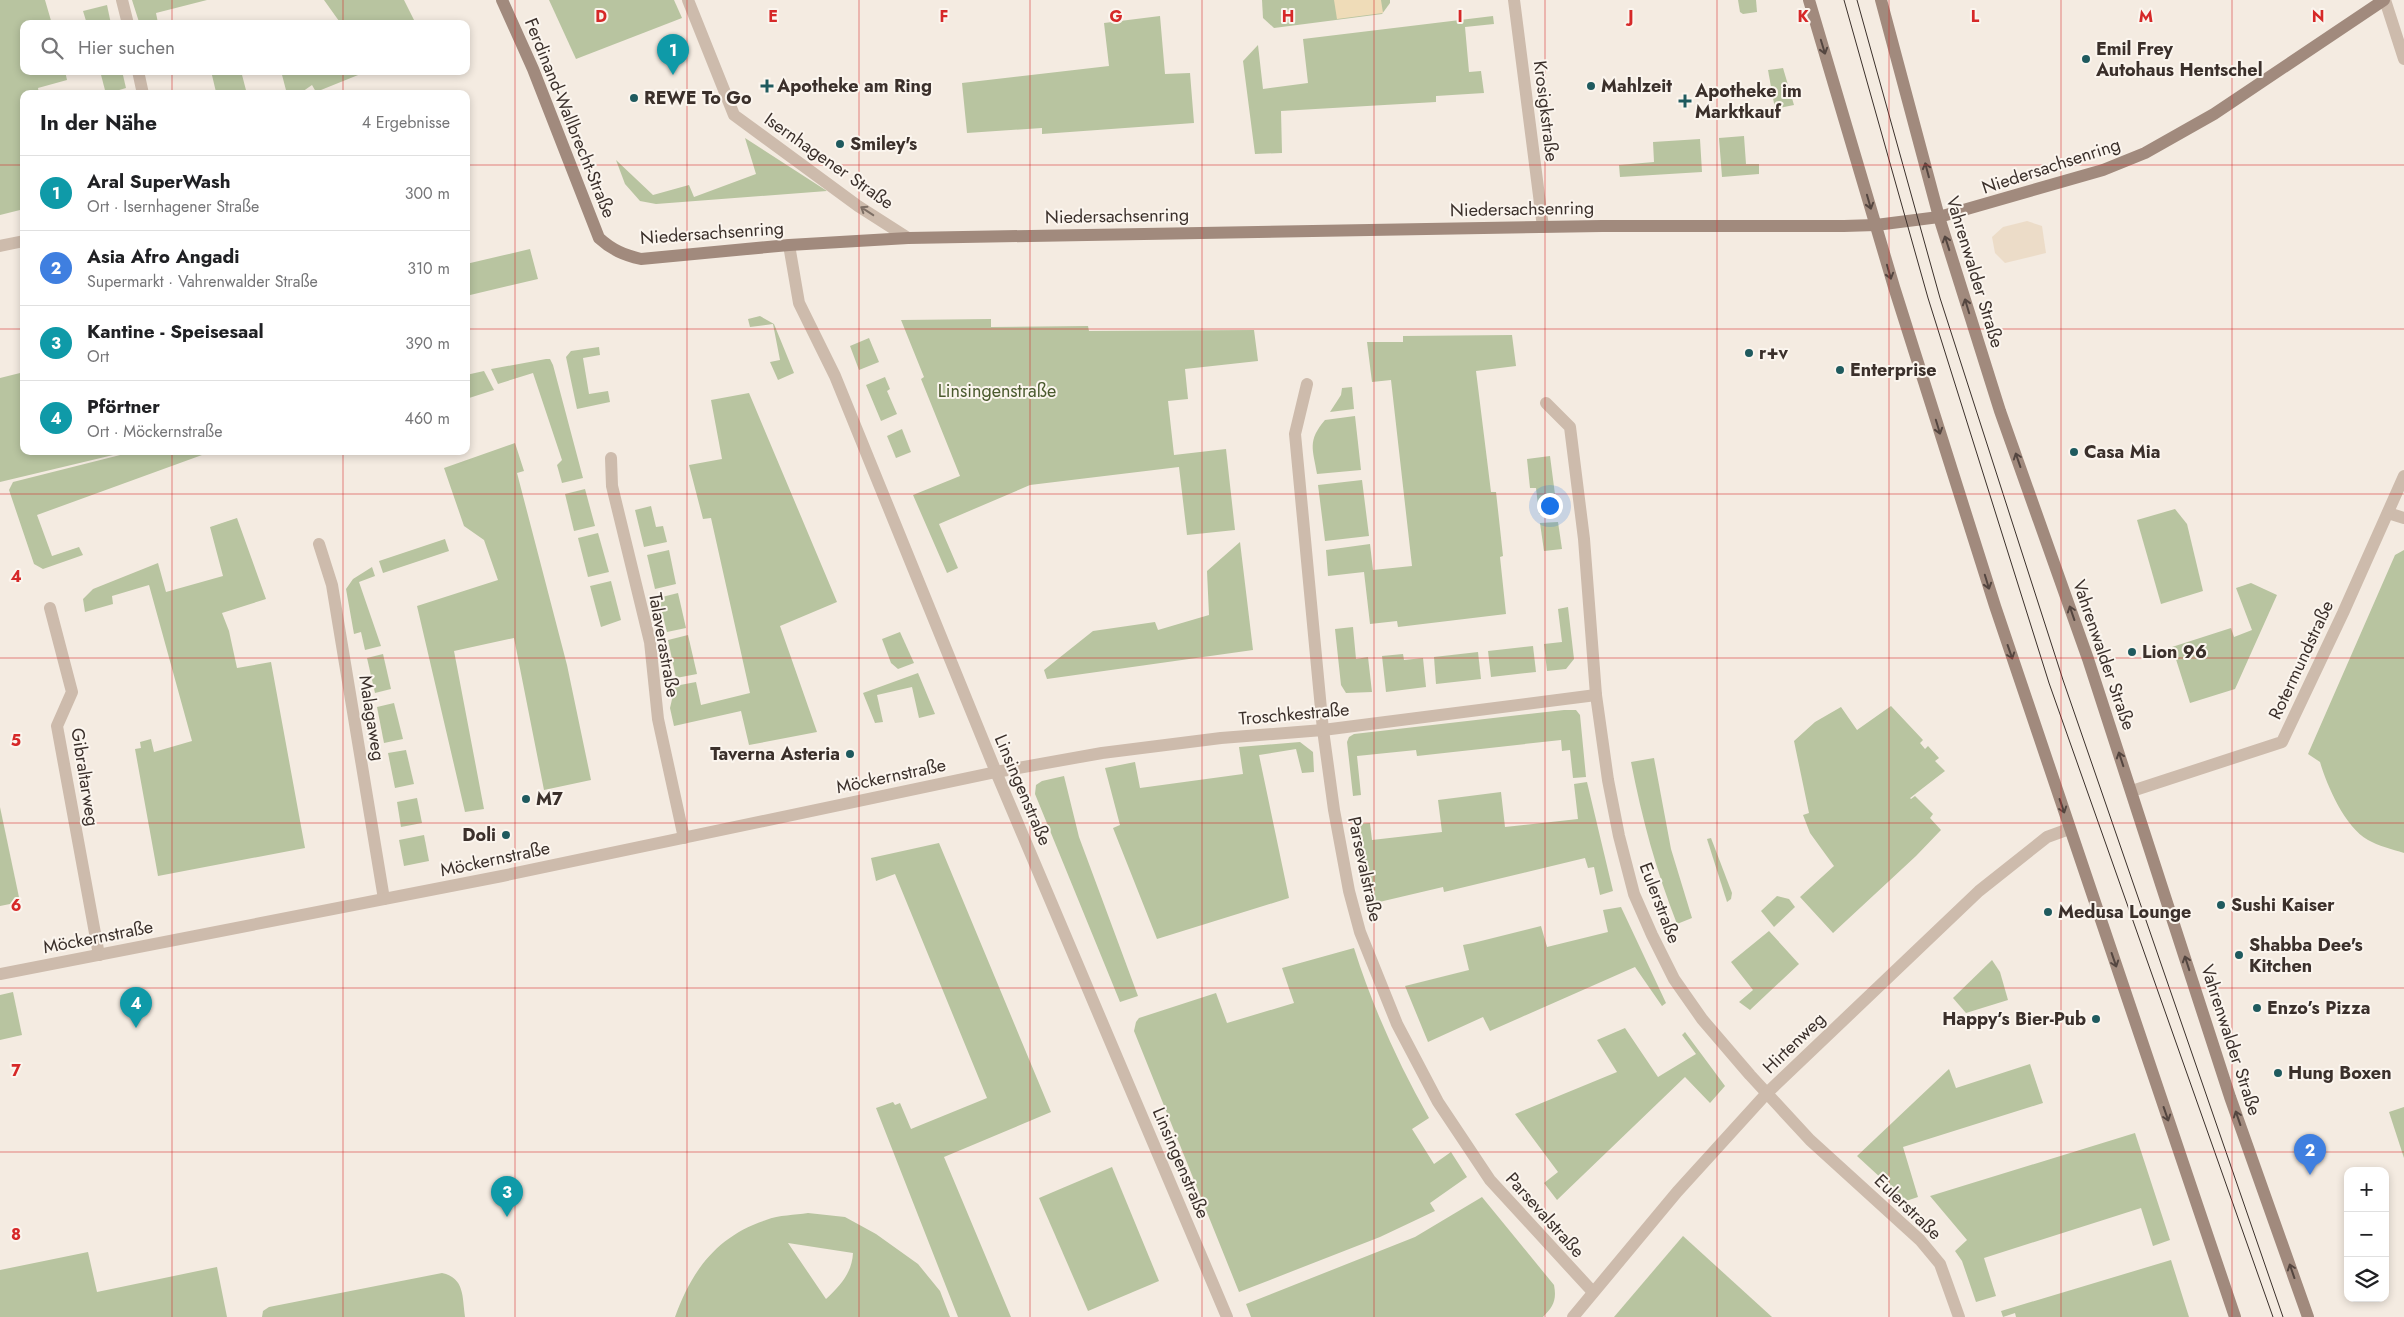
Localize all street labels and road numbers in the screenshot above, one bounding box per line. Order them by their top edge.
street label: Ferdinand-Wallbrecht-Straße [518,14,622,222]
street label: Krosigkstraße [1527,59,1565,163]
street label: Isernhagener Straße [759,106,899,216]
street label: Niedersachsenring [1978,131,2124,201]
street label: Vahrenwalder Straße [1940,193,2010,351]
street label: Niedersachsenring [1450,195,1594,223]
street label: Niedersachsenring [1045,202,1189,230]
street label: Niedersachsenring [639,215,785,251]
street label: Vahrenwalder Straße [2066,576,2142,734]
street label: Talaverastraße [642,591,686,699]
street label: Rotermundstraße [2262,596,2340,724]
street label: Malagaweg [352,673,392,763]
street label: Troschkestraße [1238,696,1350,732]
street label: Gibraltarweg [64,726,106,828]
street label: Linsingenstraße [988,730,1058,850]
street label: Möckernstraße [834,752,948,800]
street label: Parsevalstraße [1341,814,1389,924]
street label: Möckernstraße [438,835,552,883]
street label: Eulerstraße [1633,859,1687,947]
street label: Möckernstraße [41,914,155,960]
street label: Vahrenwalder Straße [2194,961,2268,1119]
street label: Hirtenweg [1757,1006,1831,1080]
street label: Linsingenstraße [1146,1103,1216,1223]
street label: Parsevalstraße [1500,1167,1590,1263]
street label: Eulerstraße [1868,1168,1948,1246]

